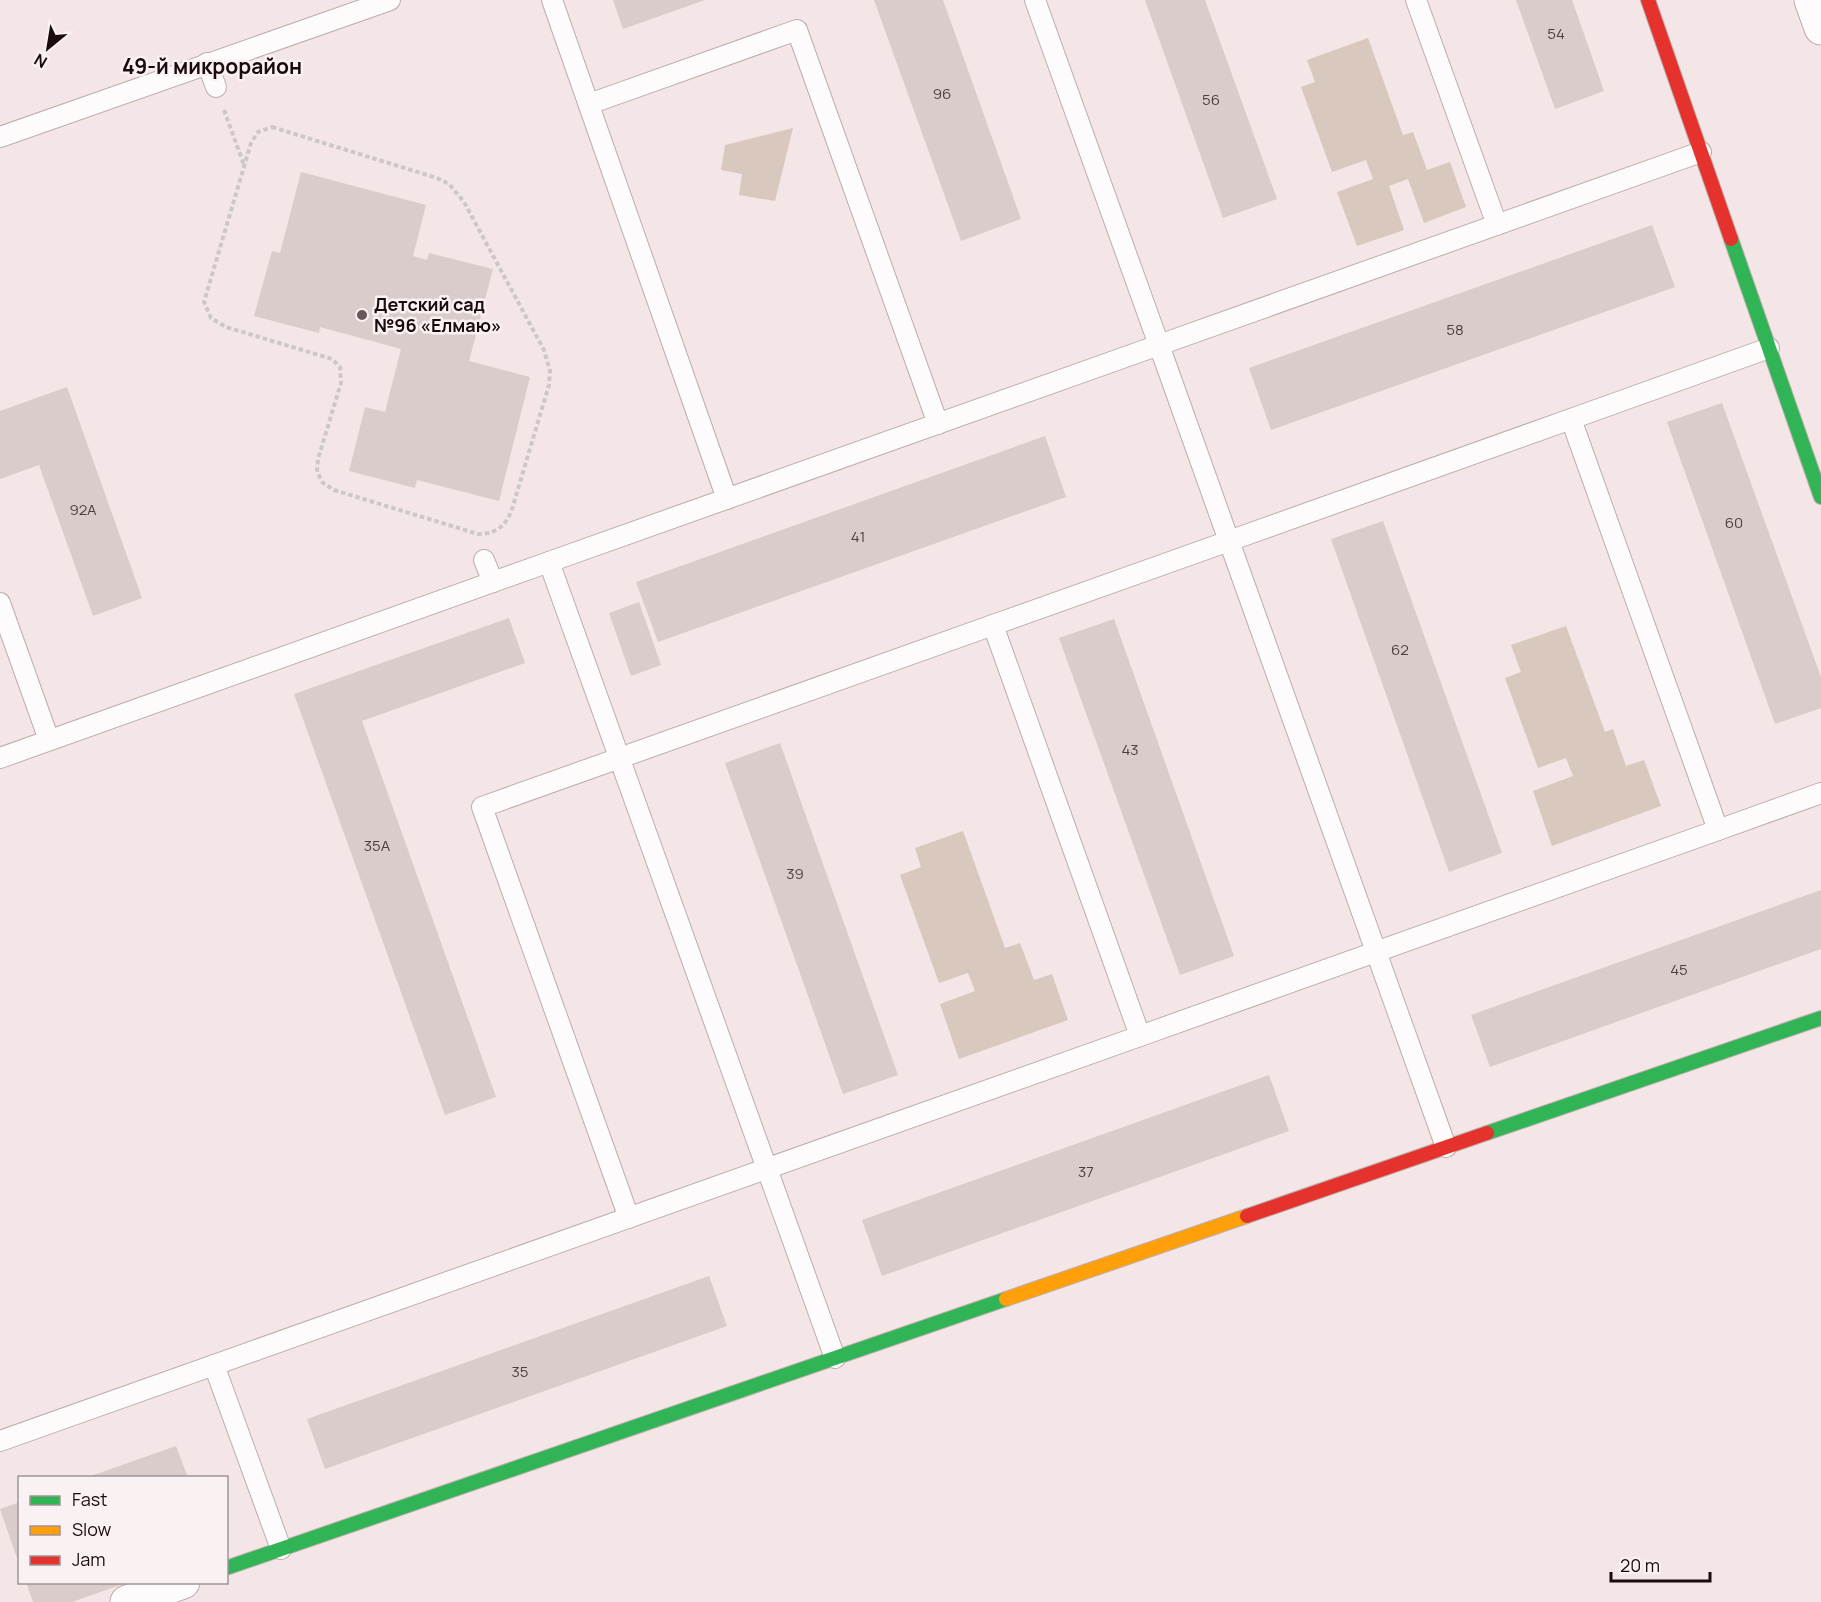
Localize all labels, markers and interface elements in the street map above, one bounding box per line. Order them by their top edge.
north arrow [18,18,78,78]
house number: 54 [1547,23,1565,44]
text: N [30,49,51,73]
district label: 49-й микрорайон [122,52,302,80]
house number: 96 [933,83,951,104]
house number: 56 [1202,89,1220,110]
place label: Детский сад №96 «Елмаю» [374,292,502,337]
marker: Детский сад №96 «Елмаю» [355,308,369,322]
house number: 58 [1446,319,1464,340]
house number: 92А [69,499,97,520]
house number: 60 [1725,512,1743,533]
house number: 41 [851,526,865,547]
house number: 62 [1391,639,1409,660]
house number: 43 [1121,739,1139,760]
house number: 35А [364,835,391,856]
house number: 39 [786,863,804,884]
house number: 45 [1670,959,1688,980]
house number: 37 [1078,1161,1094,1182]
house number: 35 [512,1361,528,1382]
legend [18,1476,228,1584]
text: Fast [72,1487,107,1511]
text: Slow [72,1517,112,1541]
scale bar [1611,1545,1710,1583]
text: Jam [72,1547,106,1571]
text: 20 m [1620,1553,1660,1577]

